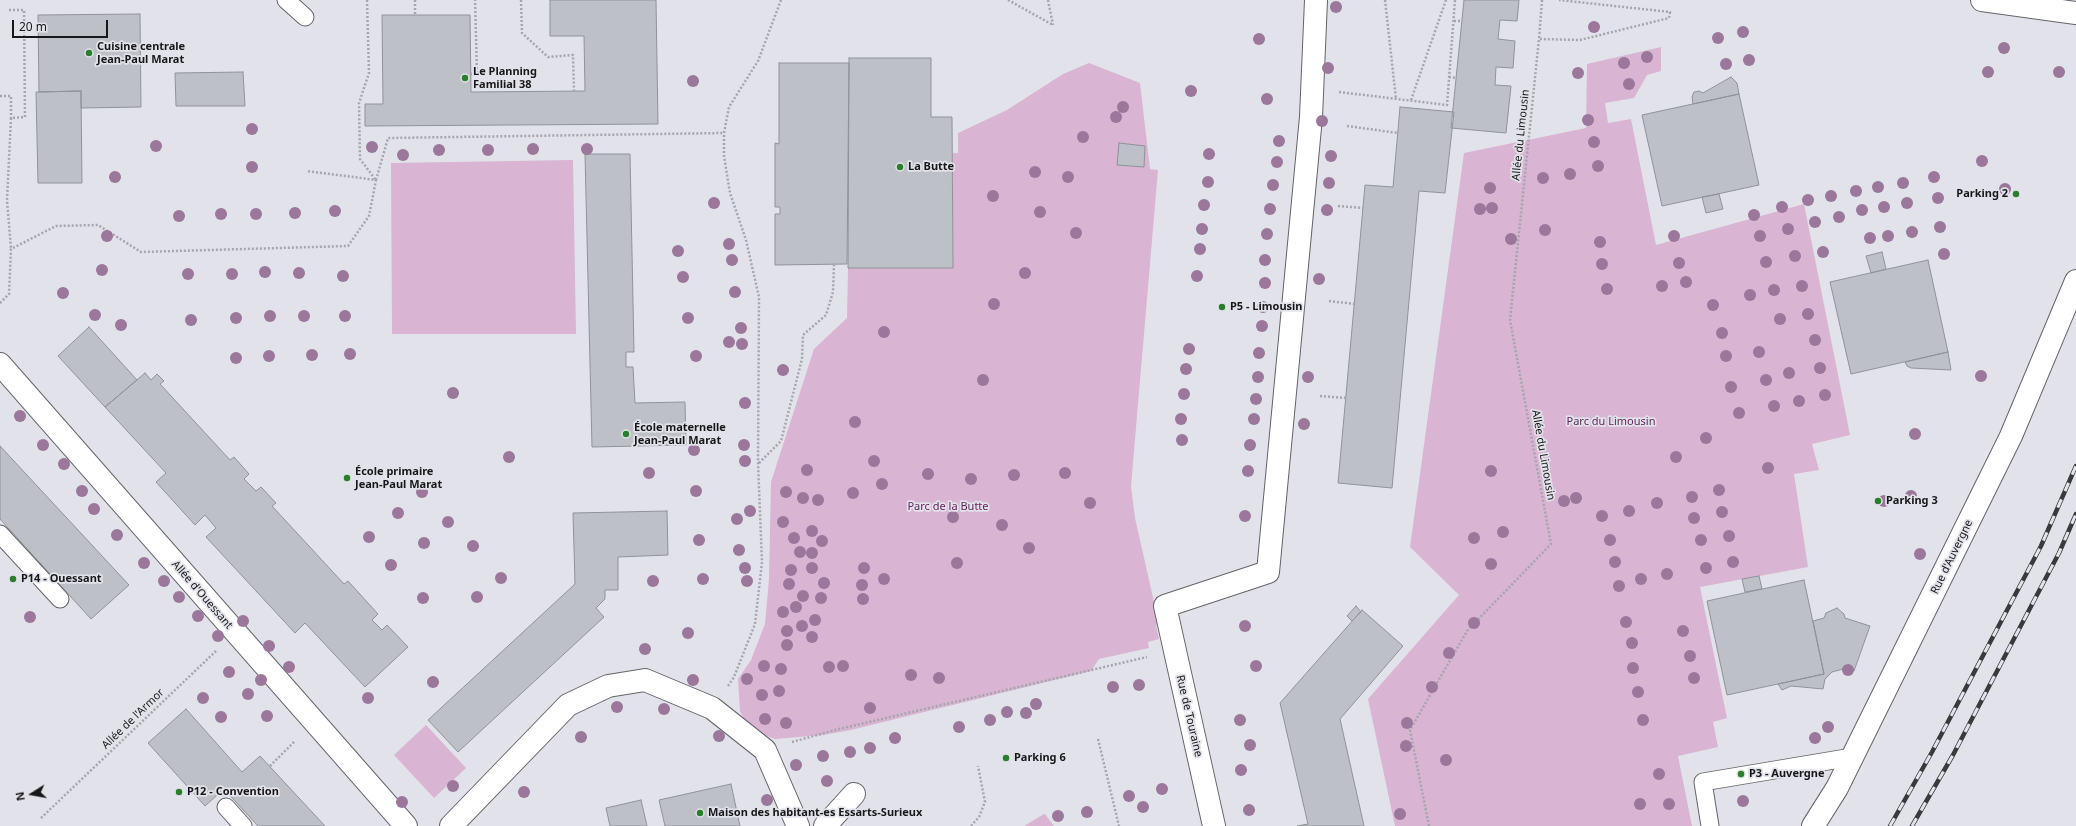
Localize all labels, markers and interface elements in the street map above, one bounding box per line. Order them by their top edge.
scale bar [14,12,110,38]
text: 20 m [19,18,47,35]
place label: Cuisine centrale Jean-Paul Marat [97,40,185,66]
marker: Cuisine centrale Jean-Paul Marat [84,48,94,58]
place label: Le Planning Familial 38 [473,65,537,91]
marker: Le Planning Familial 38 [460,73,470,83]
street label: Allée du Limousin [1510,89,1532,181]
place label: La Butte [908,160,954,174]
marker: La Butte [895,162,905,172]
place label: Parking 2 [1956,187,2008,201]
marker: Parking 2 [2011,189,2021,199]
place label: P5 - Limousin [1230,300,1303,314]
marker: P5 - Limousin [1217,302,1227,312]
street label: Allée du Limousin [1529,409,1557,501]
park label: Parc du Limousin [1567,415,1655,429]
place label: École maternelle Jean-Paul Marat [634,421,726,447]
marker: École maternelle Jean-Paul Marat [621,429,631,439]
place label: École primaire Jean-Paul Marat [355,465,442,491]
marker: École primaire Jean-Paul Marat [342,473,352,483]
place label: Parking 3 [1886,494,1938,508]
marker: Parking 3 [1873,496,1883,506]
park label: Parc de la Butte [907,500,989,514]
street label: Rue d'Auvergne [1928,518,1976,596]
street label: Allée d'Ouessant [169,558,235,632]
place label: P14 - Ouessant [21,572,102,586]
marker: P14 - Ouessant [8,574,18,584]
street label: Rue de Touraine [1173,674,1205,758]
street label: Allée de l'Armor [99,686,167,752]
place label: Parking 6 [1014,751,1066,765]
marker: Parking 6 [1001,753,1011,763]
place label: P3 - Auvergne [1749,767,1824,781]
marker: P3 - Auvergne [1736,769,1746,779]
north arrow [12,774,52,814]
place label: P12 - Convention [187,785,279,799]
marker: P12 - Convention [174,787,184,797]
text: N [12,791,28,802]
place label: Maison des habitant-es Essarts-Surieux [708,806,922,820]
marker: Maison des habitant-es Essarts-Surieux [695,808,705,818]

